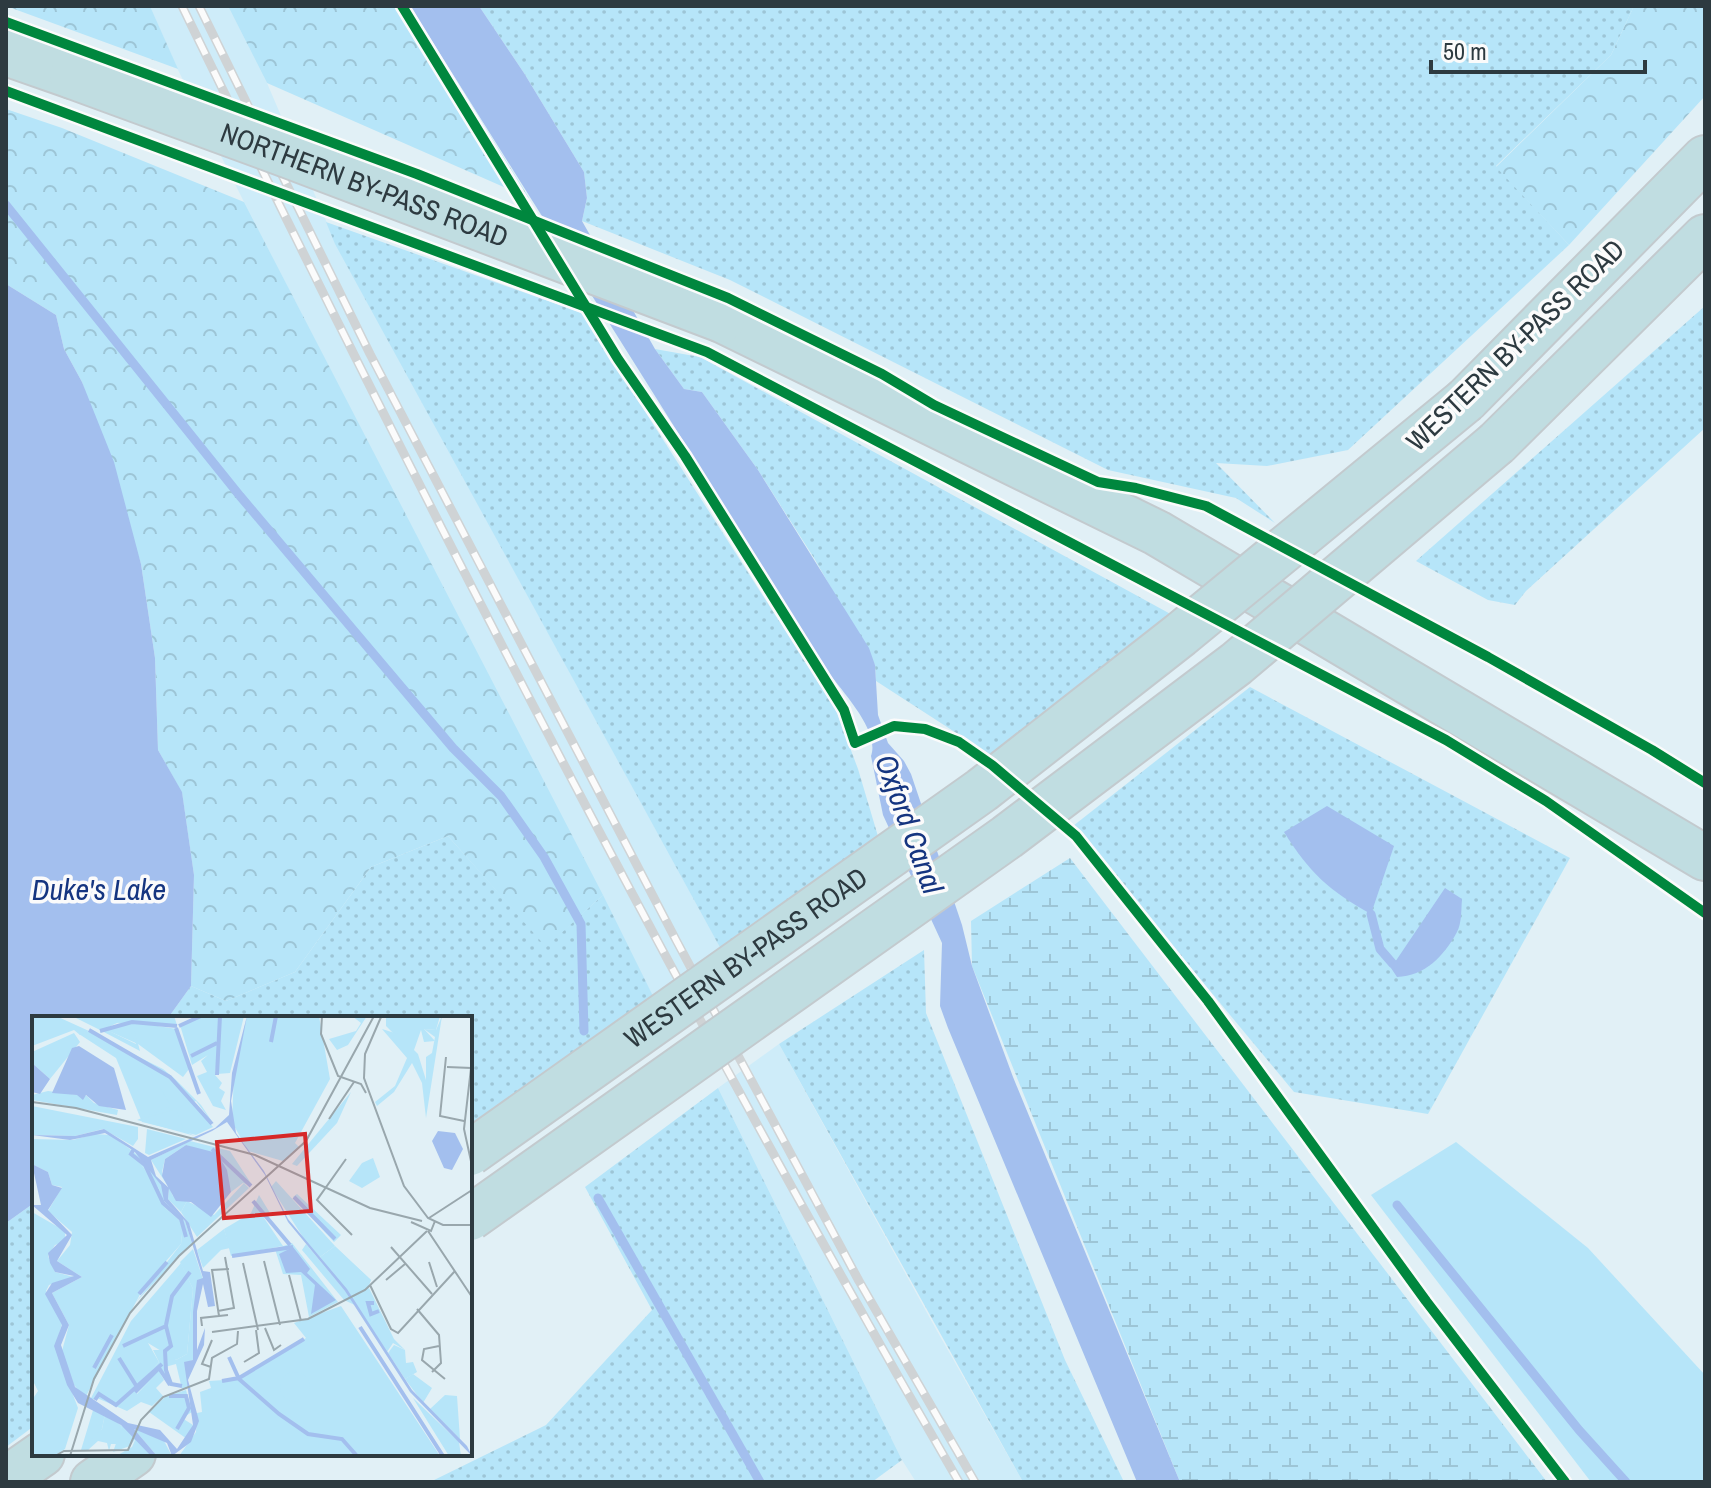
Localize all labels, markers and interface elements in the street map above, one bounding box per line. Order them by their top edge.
scale bar [1431,24,1645,74]
text: 50 m [1443,35,1487,67]
street label: NORTHERN BY-PASS ROAD [215,113,514,256]
street label: WESTERN BY-PASS ROAD [1398,231,1632,459]
water label: Oxford Canal [866,749,954,899]
street label: WESTERN BY-PASS ROAD [617,858,875,1057]
water label: Duke's Lake [32,869,166,909]
inset map [32,1016,472,1456]

